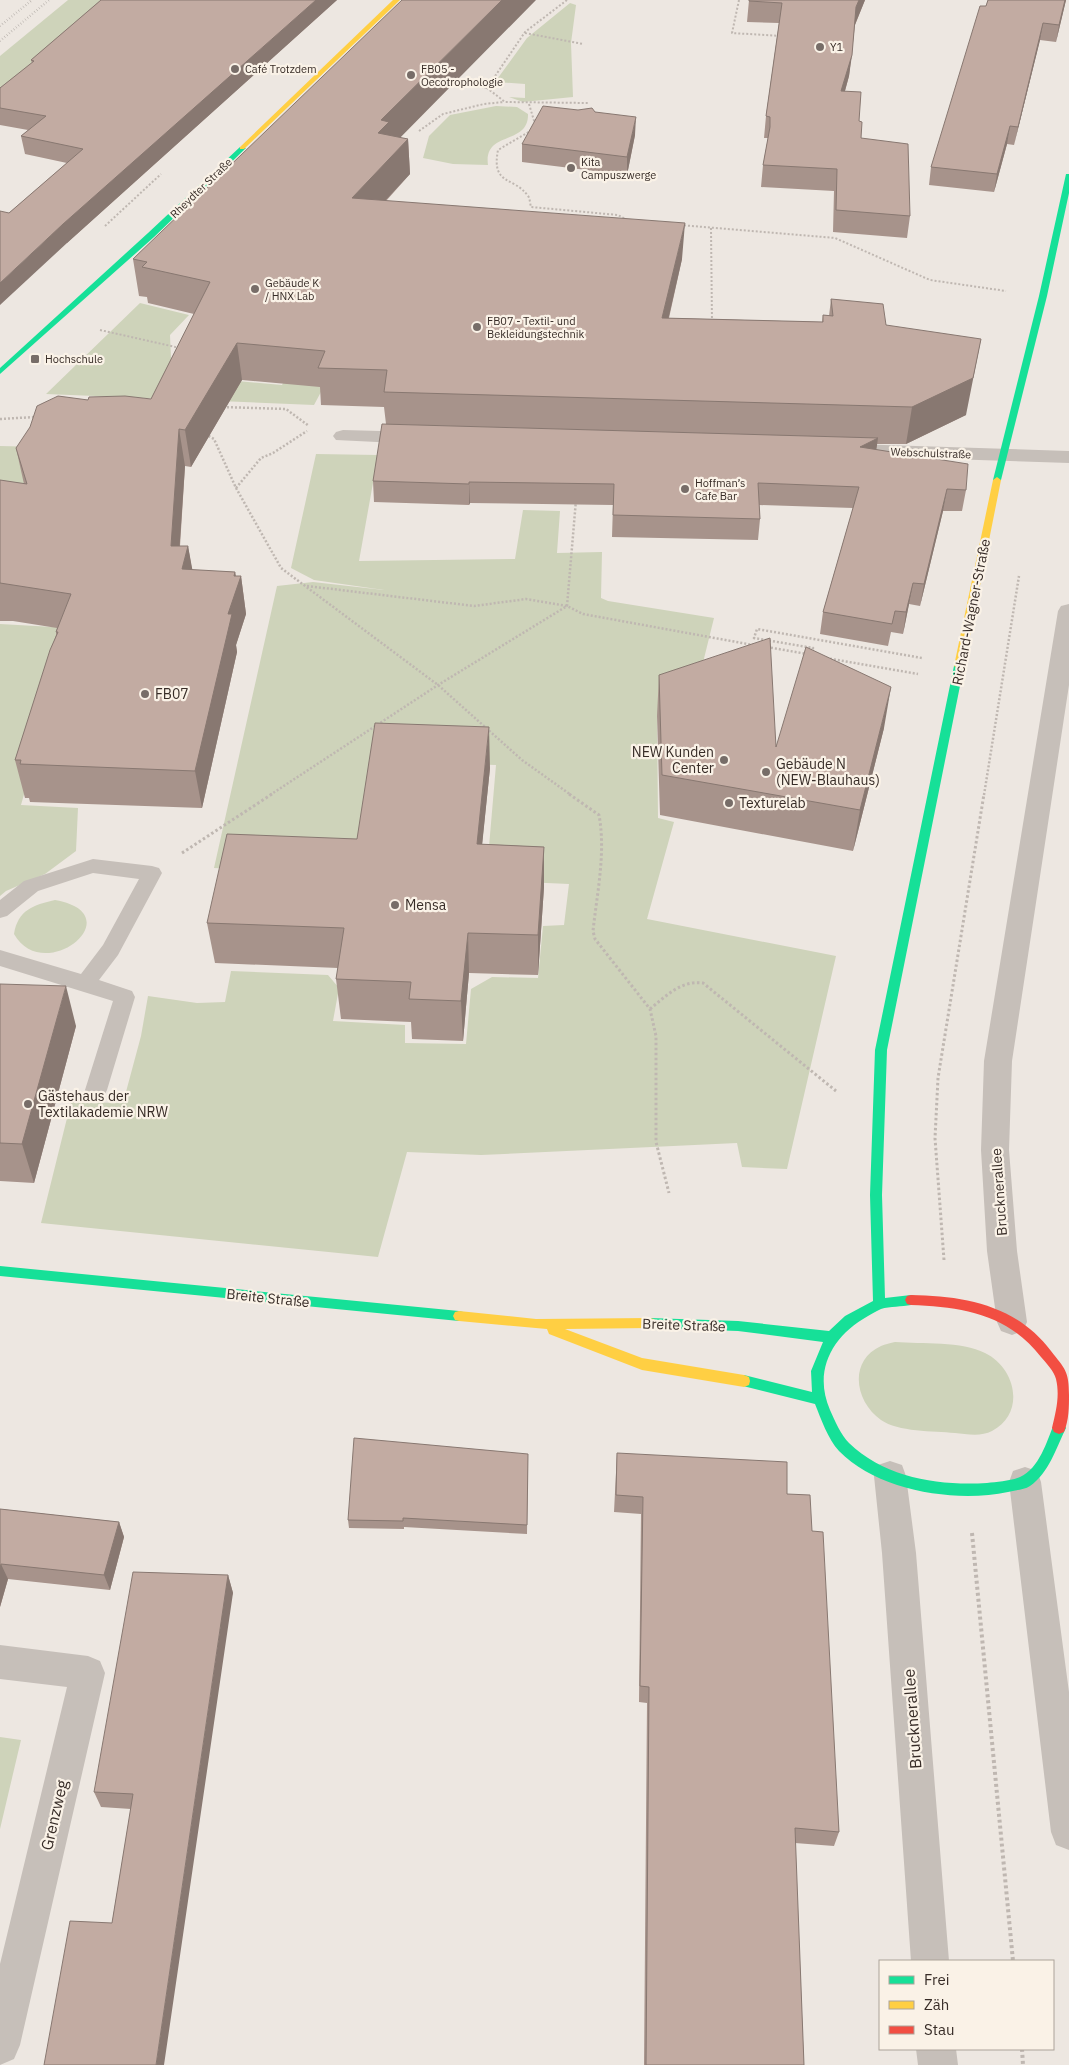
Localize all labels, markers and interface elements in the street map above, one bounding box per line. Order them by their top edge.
place label: Y1 [830,40,844,54]
marker: Y1 [814,41,826,53]
place label: Café Trotzdem [245,62,317,76]
place label: FB05 - Oecotrophologie [421,62,503,89]
marker: Café Trotzdem [229,63,241,75]
marker: FB05 - Oecotrophologie [405,69,417,81]
street label: Rheydter Straße [167,155,235,221]
place label: Kita Campuszwerge [581,155,656,182]
marker: Kita Campuszwerge [565,162,577,174]
place label: Gebäude K / HNX Lab [265,276,319,303]
marker: Gebäude K / HNX Lab [249,283,261,295]
place label: FB07 - Textil- und Bekleidungstechnik [487,314,584,341]
marker: FB07 - Textil- und Bekleidungstechnik [471,321,483,333]
place label: Hochschule [45,352,103,366]
marker: Hochschule [29,353,41,365]
street label: Webschulstraße [891,445,971,461]
place label: Hoffman’s Cafe Bar [695,476,745,503]
marker: Hoffman’s Cafe Bar [679,483,691,495]
street label: Richard-Wagner-Straße [948,537,994,687]
place label: FB07 [155,685,189,703]
marker: FB07 [139,688,151,700]
place label: NEW Kunden Center [632,743,714,777]
marker: NEW Kunden Center [718,754,730,766]
place label: Gebäude N (NEW-Blauhaus) [776,755,880,789]
marker: Gebäude N (NEW-Blauhaus) [760,766,772,778]
place label: Texturelab [739,794,806,812]
marker: Texturelab [723,797,735,809]
place label: Mensa [405,896,447,914]
marker: Mensa [389,899,401,911]
place label: Gästehaus der Textilakademie NRW [38,1087,168,1121]
marker: Gästehaus der Textilakademie NRW [22,1098,34,1110]
street label: Brucknerallee [987,1147,1011,1236]
street label: Breite Straße [226,1285,311,1311]
street label: Breite Straße [642,1315,726,1335]
street label: Brucknerallee [899,1668,925,1770]
street label: Grenzweg [36,1777,72,1852]
legend [879,1960,1054,2050]
text: Frei [924,1970,950,1989]
text: Zäh [924,1995,949,2014]
text: Stau [924,2020,955,2039]

